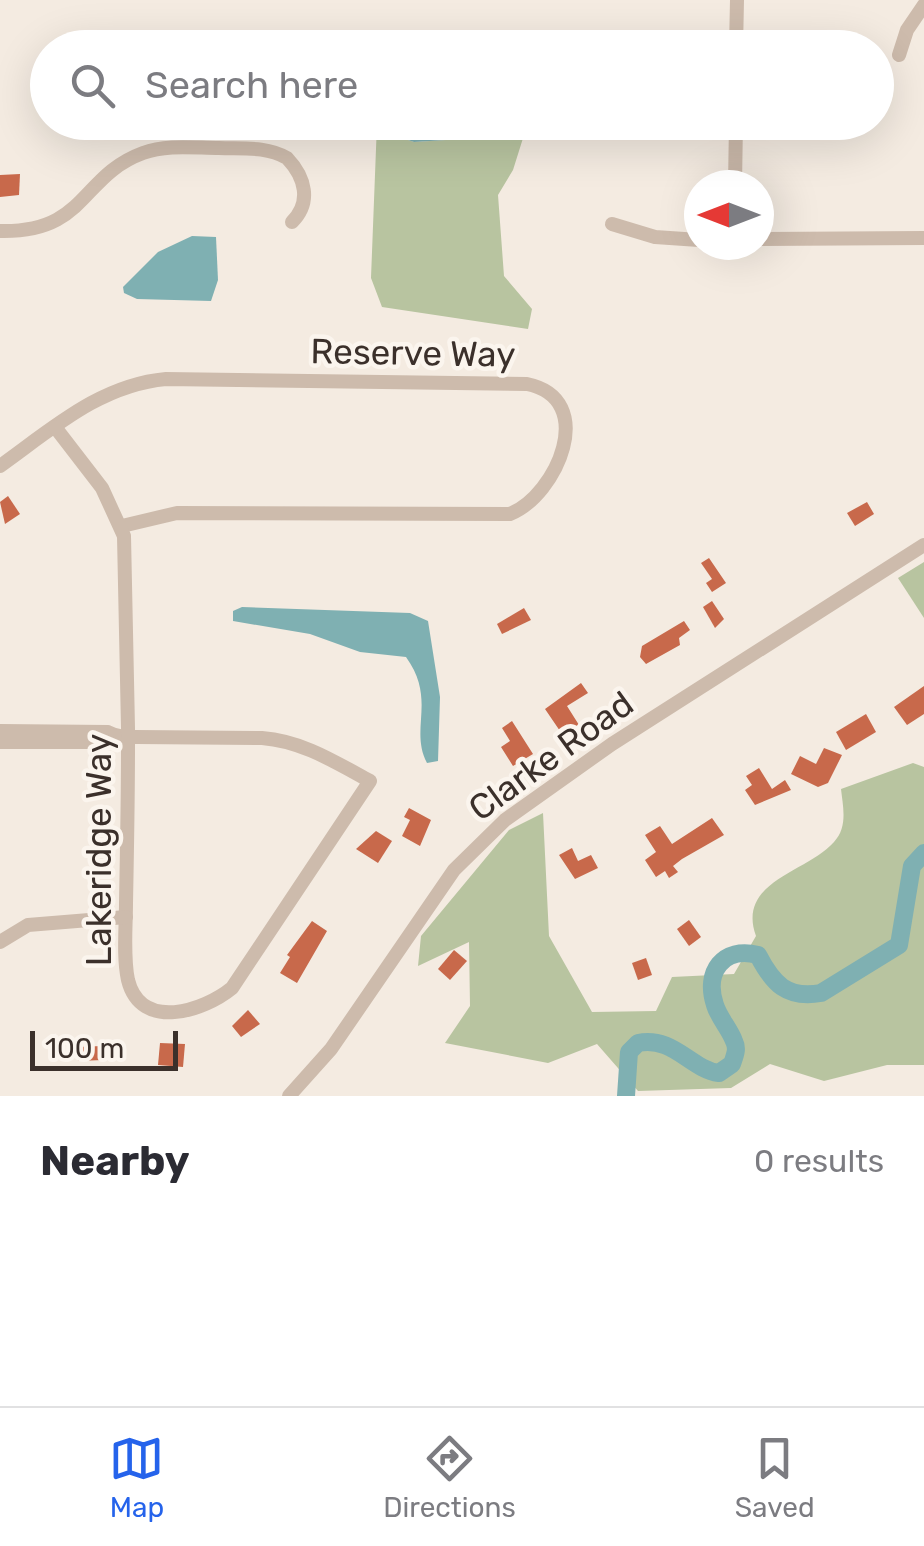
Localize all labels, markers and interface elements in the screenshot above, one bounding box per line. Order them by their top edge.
search box [30,30,894,140]
icon: search [65,58,120,113]
text: Search here [145,62,358,108]
north arrow [684,170,774,260]
street label: Reserve Way [310,330,516,376]
street label: Clarke Road [461,682,641,830]
street label: Lakeridge Way [78,734,120,966]
scale bar [30,1026,178,1070]
text: 100 m [45,1032,124,1065]
text: Nearby [40,1136,190,1186]
text: 0 results [754,1142,884,1180]
tab: Map [109,1431,164,1524]
tab: Directions [383,1431,516,1524]
tab: Saved [735,1431,815,1524]

